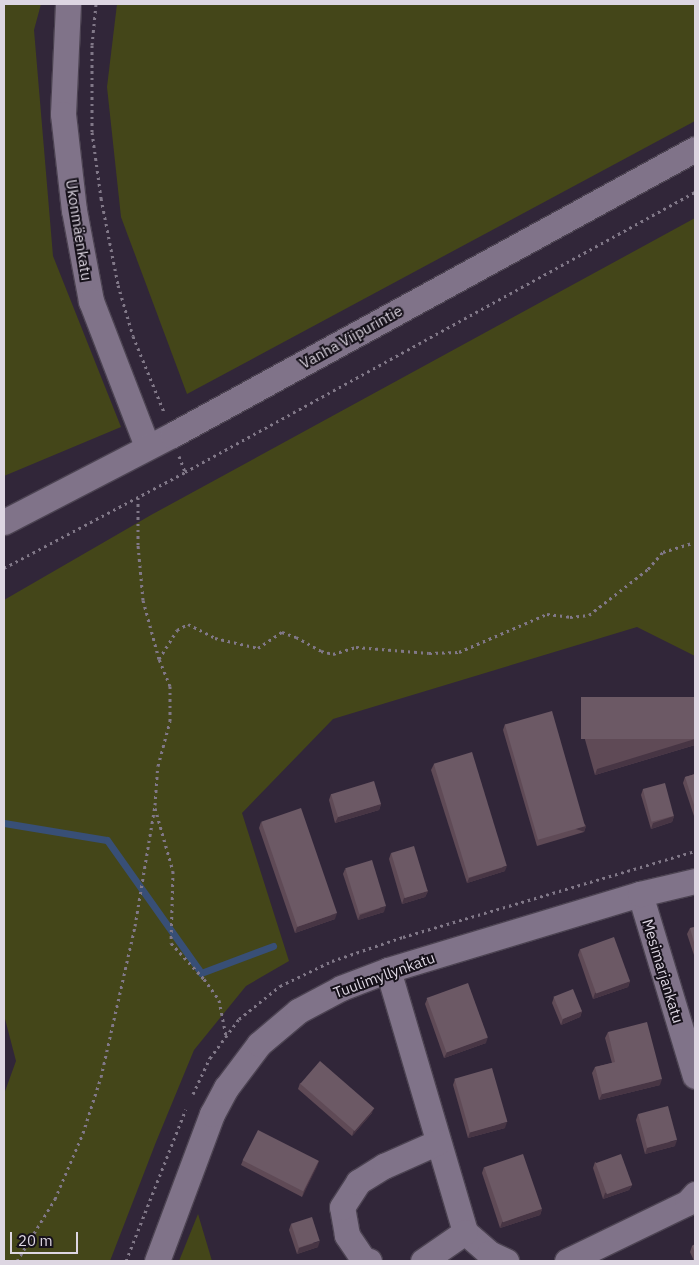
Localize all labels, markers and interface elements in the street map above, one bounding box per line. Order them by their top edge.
street label: Ukonmäenkatu [62,178,96,282]
street label: Vanha Viipurintie [297,301,405,373]
street label: Mesimarjankatu [639,917,687,1025]
street label: Tuulimyllynkatu [331,948,437,1002]
scale bar [12,1222,80,1254]
text: 20 m [18,1231,53,1250]

